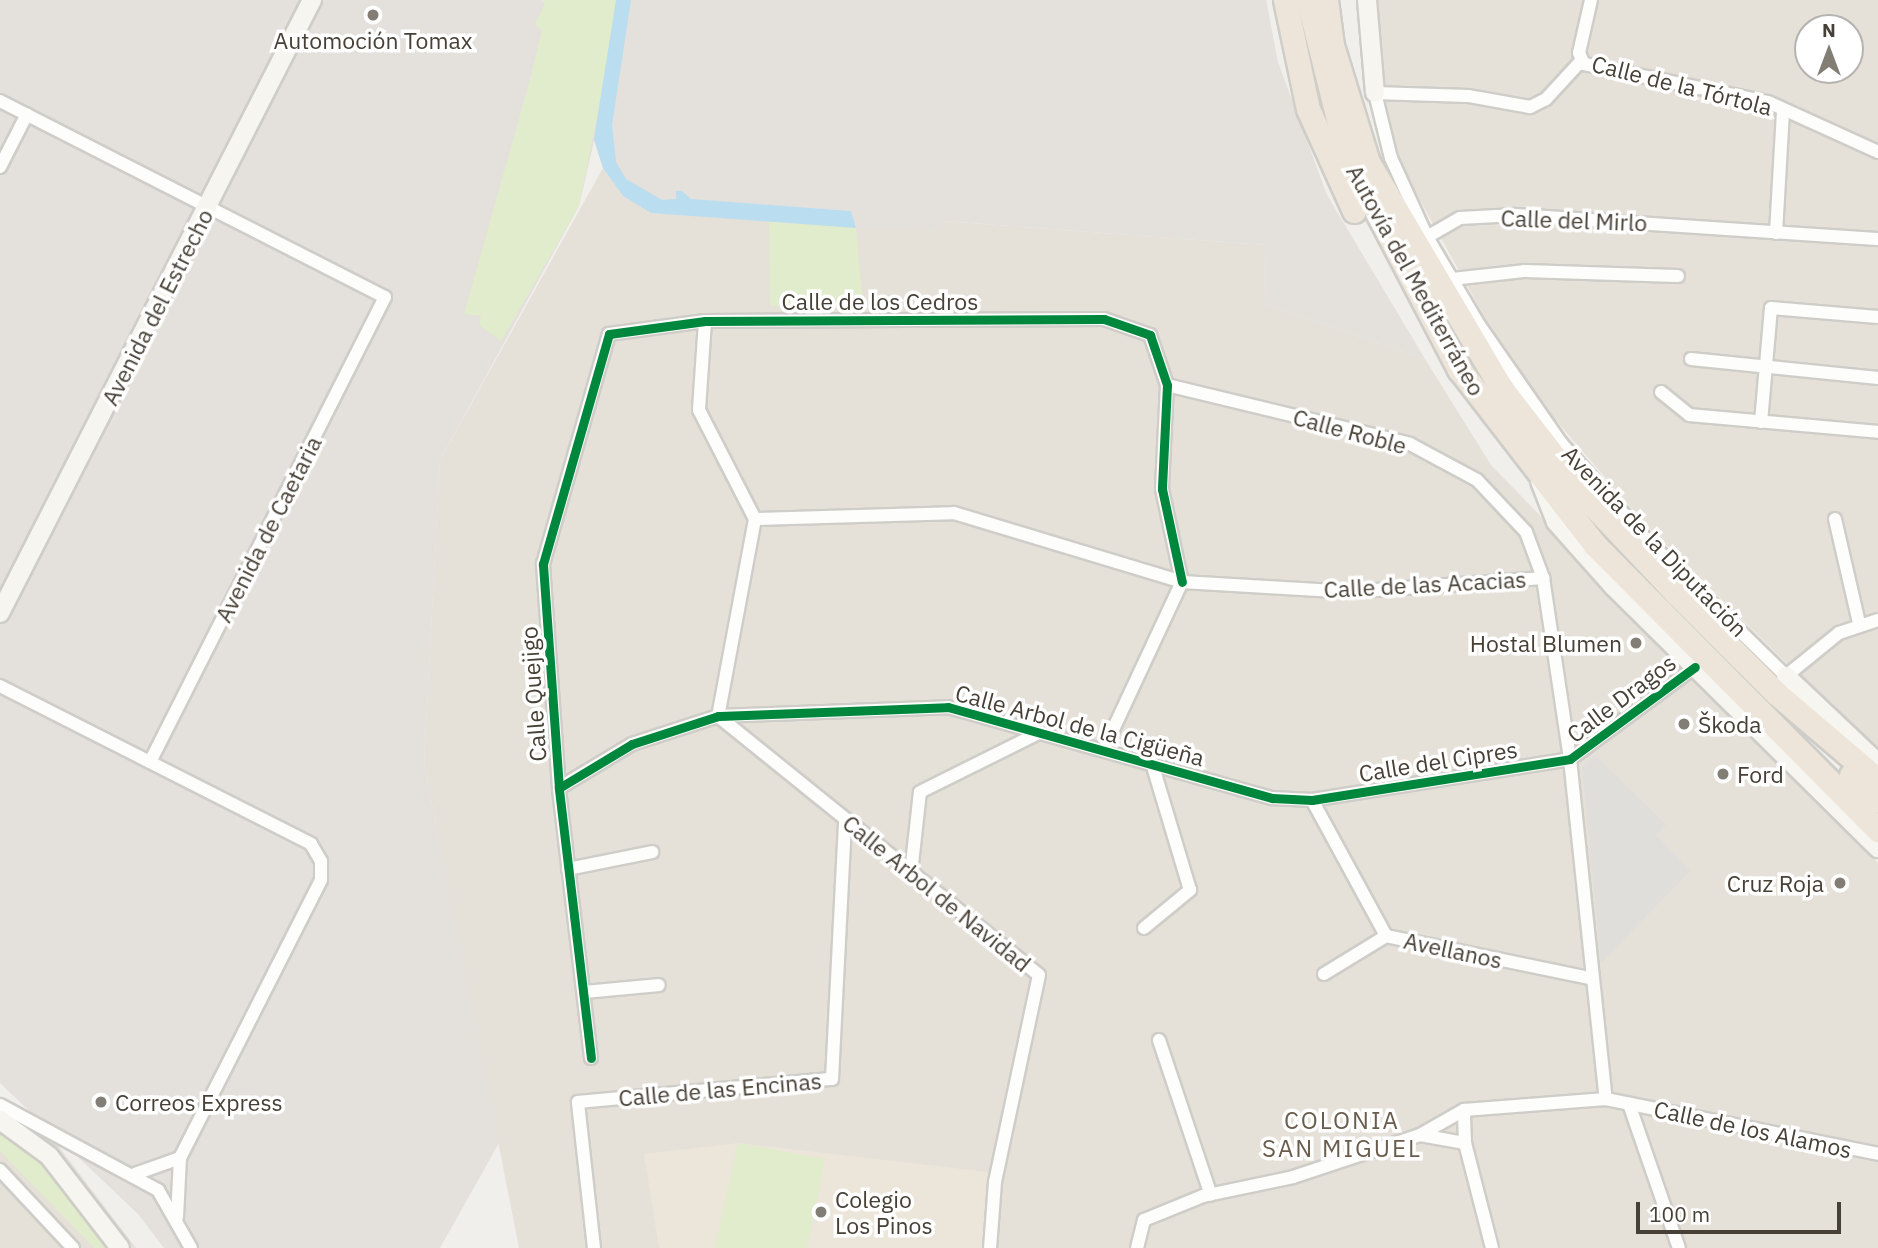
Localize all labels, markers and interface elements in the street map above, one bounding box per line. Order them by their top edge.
marker: Automoción Tomax [365,7,381,23]
north arrow [1794,14,1864,84]
text: N [1822,18,1836,42]
place label: Automoción Tomax [274,26,472,54]
street label: Calle de la Tórtola [1589,49,1775,121]
street label: Autovía del Mediterráneo [1341,160,1491,400]
street label: Avenida del Estrecho [96,204,218,410]
street label: Calle del Mirlo [1500,204,1648,236]
street label: Calle de los Cedros [782,287,978,315]
street label: Calle Roble [1290,403,1410,459]
street label: Avenida de Caetaria [209,431,327,627]
street label: Avenida de la Diputación [1557,440,1753,642]
street label: Calle de las Acacias [1323,565,1527,603]
street label: Calle Quejigo [515,626,551,762]
place label: Hostal Blumen [1470,629,1622,657]
marker: Hostal Blumen [1628,635,1644,651]
street label: Calle Dragos [1561,648,1681,748]
street label: Calle Arbol de la Cigüeña [953,678,1207,772]
place label: Škoda [1698,710,1762,738]
marker: Škoda [1676,716,1692,732]
street label: Calle del Cipres [1357,735,1519,787]
place label: Ford [1737,760,1784,788]
marker: Ford [1715,766,1731,782]
street label: Calle Arbol de Navidad [837,809,1037,977]
place label: Cruz Roja [1727,869,1824,897]
marker: Cruz Roja [1830,873,1850,893]
street label: Avellanos [1401,926,1505,974]
street label: Calle de las Encinas [617,1066,823,1112]
place label: Correos Express [115,1088,283,1116]
marker: Correos Express [93,1094,109,1110]
street label: Calle de los Alamos [1652,1095,1854,1163]
district label: COLONIA SAN MIGUEL [1263,1107,1421,1163]
place label: Colegio Los Pinos [835,1185,933,1239]
scale bar [1640,1188,1845,1232]
text: 100 m [1649,1200,1710,1228]
marker: Colegio Los Pinos [813,1204,829,1220]

